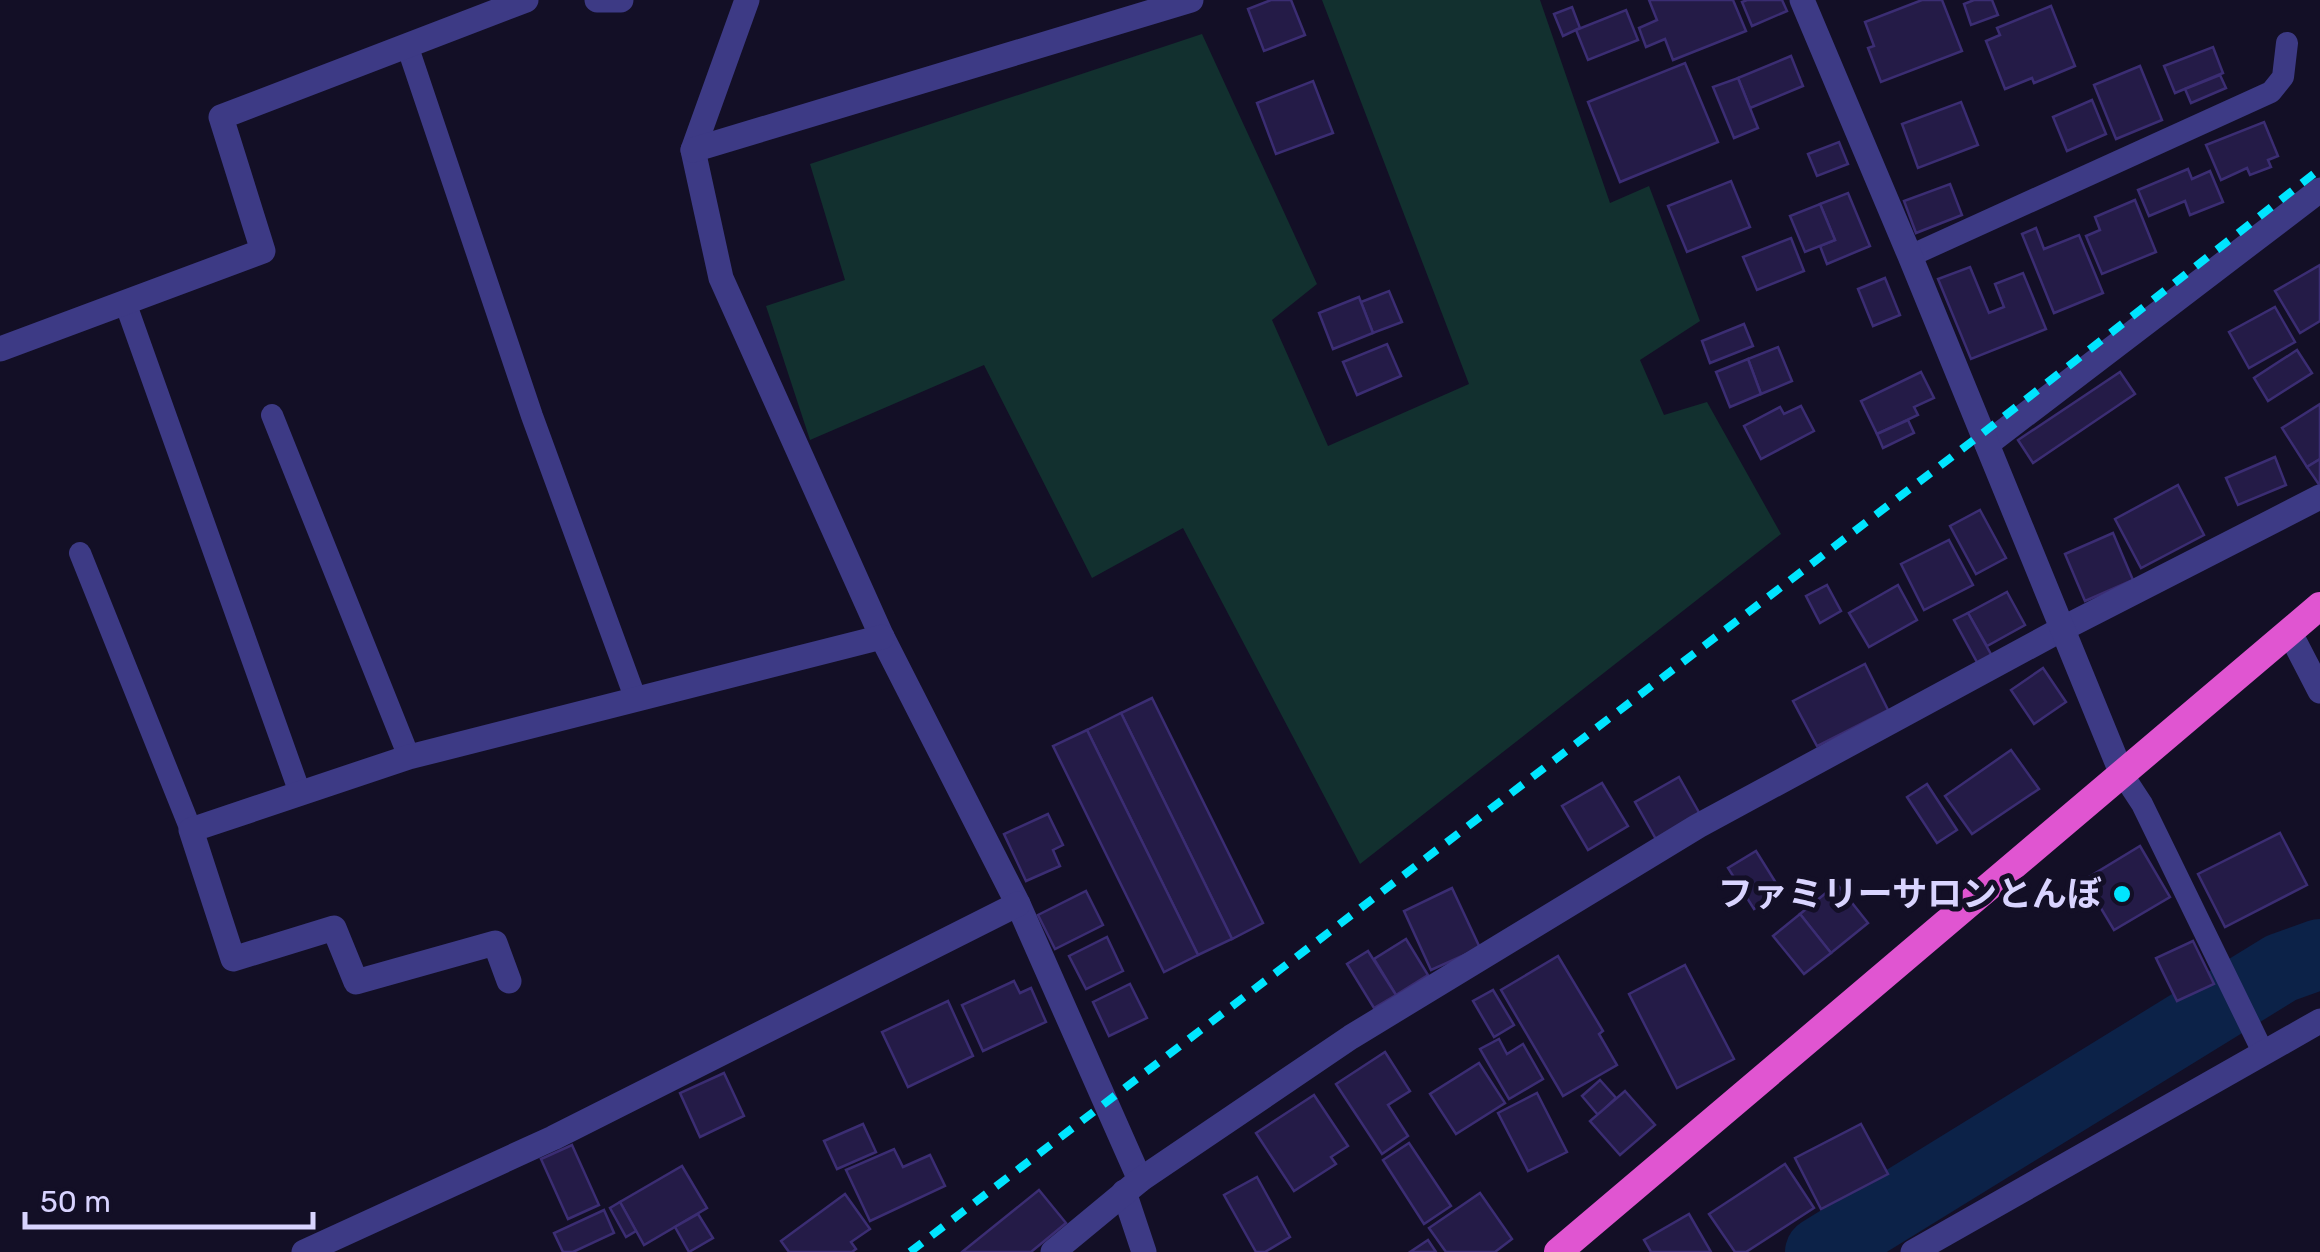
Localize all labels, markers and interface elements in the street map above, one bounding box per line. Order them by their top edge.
place label: ファミリーサロンとんぼ [1718,873,2102,915]
marker: ファミリーサロンとんぼ [2111,883,2133,905]
scale bar [25,1167,312,1229]
text: 50 m [40,1184,111,1220]

